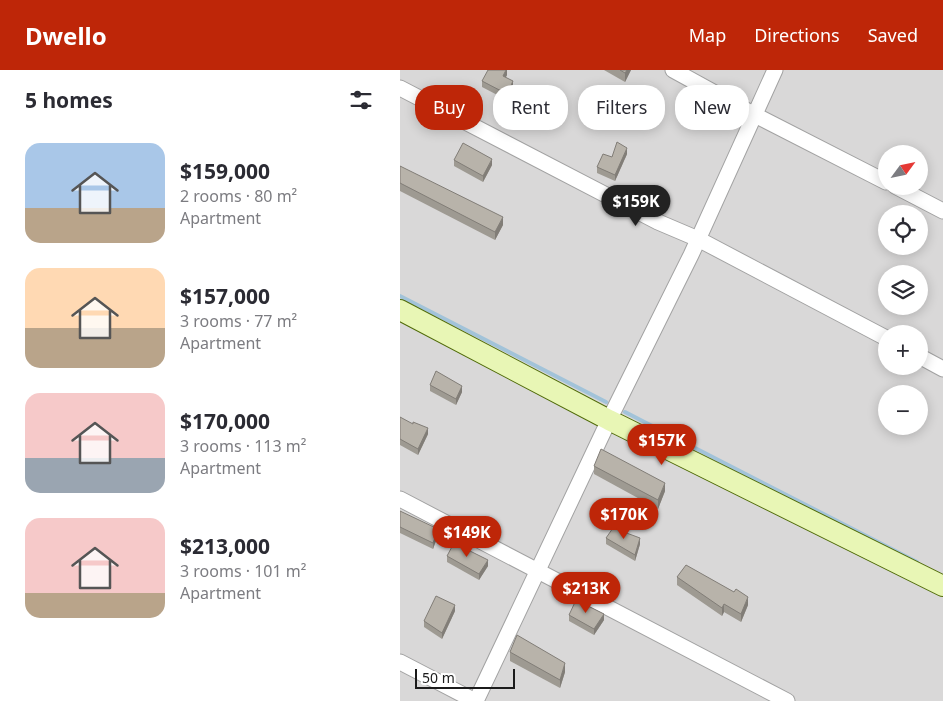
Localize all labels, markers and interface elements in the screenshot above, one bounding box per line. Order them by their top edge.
text: Dwello [25,19,107,52]
text: Map [689,23,726,47]
text: Directions [754,23,840,47]
text: Saved [868,23,918,47]
chip: Buy [415,85,483,130]
chip: Rent [493,85,568,130]
chip: Filters [578,85,665,130]
chip: New [675,85,749,130]
text: 5 homes [25,86,113,114]
icon: filters [347,86,375,114]
north arrow [878,145,928,195]
map controls [878,145,928,435]
text: $159,000 [180,157,270,185]
icon: home [65,163,125,223]
pin: $159K [601,184,671,227]
text: 2 rooms · 80 m² [180,185,297,207]
text: $159K [612,190,660,212]
button: locate [878,205,928,255]
text: Apartment [180,207,261,229]
button: layers [878,265,928,315]
text: $157,000 [180,282,270,310]
icon: home [65,288,125,348]
text: 3 rooms · 77 m² [180,310,297,332]
button: + [878,325,928,375]
text: Apartment [180,332,261,354]
button: − [878,385,928,435]
text: $170,000 [180,407,270,435]
icon: home [65,413,125,473]
pin: $157K [627,424,697,466]
text: $157K [638,429,686,451]
text: 3 rooms · 113 m² [180,435,306,457]
text: Apartment [180,457,261,479]
pin: $170K [589,498,659,540]
text: $170K [600,503,648,525]
pin: $149K [432,516,502,558]
text: $149K [443,521,491,543]
text: $213,000 [180,532,270,560]
icon: home [65,538,125,598]
text: 3 rooms · 101 m² [180,560,306,582]
pin: $213K [551,572,621,614]
text: $213K [562,577,610,599]
text: Apartment [180,582,261,604]
scale bar [415,666,515,689]
text: 50 m [422,668,455,687]

